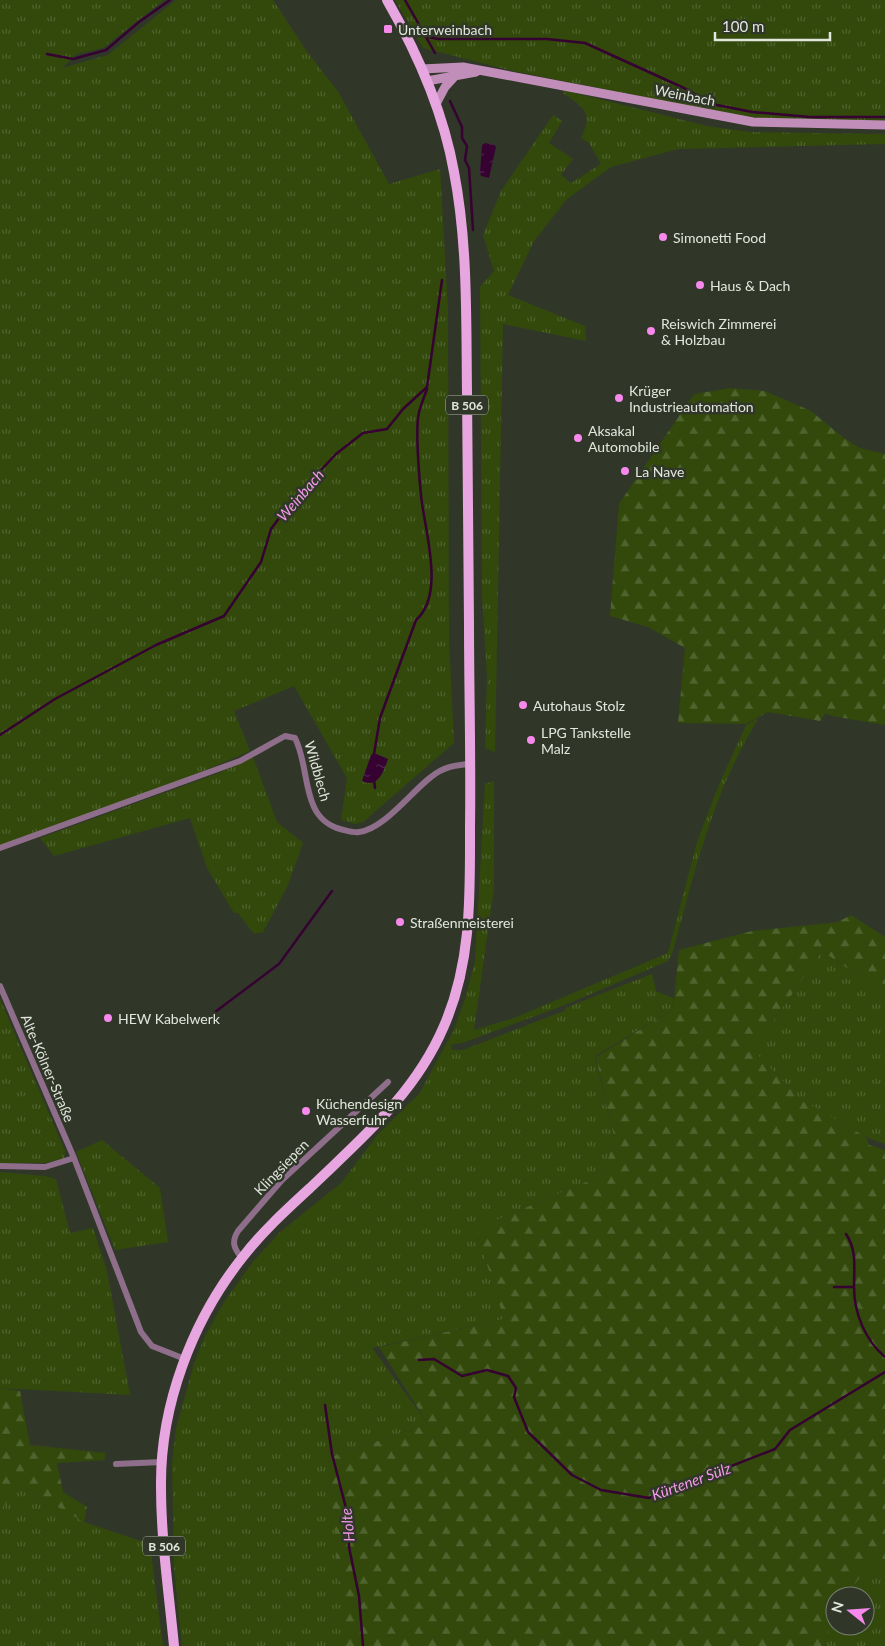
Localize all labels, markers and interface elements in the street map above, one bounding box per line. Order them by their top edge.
scale bar [715,10,830,42]
text: 100 m [722,17,764,35]
place label: Unterweinbach [398,21,492,38]
marker: Unterweinbach [382,23,394,35]
street label: Weinbach [653,81,717,109]
place label: Simonetti Food [673,229,766,246]
marker: Simonetti Food [657,231,669,243]
place label: Haus & Dach [710,277,790,294]
marker: Haus & Dach [694,279,706,291]
place label: Reiswich Zimmerei & Holzbau [661,315,776,348]
marker: Reiswich Zimmerei & Holzbau [645,325,657,337]
place label: Krüger Industrieautomation [629,382,754,415]
marker: Krüger Industrieautomation [613,392,625,404]
road number: B 506 [446,396,488,414]
place label: Aksakal Automobile [588,422,659,455]
marker: Aksakal Automobile [572,432,584,444]
place label: La Nave [635,463,684,480]
water label: Weinbach [273,465,327,524]
marker: La Nave [619,465,631,477]
place label: Autohaus Stolz [533,697,625,714]
marker: Autohaus Stolz [517,699,529,711]
place label: LPG Tankstelle Malz [541,724,631,757]
marker: LPG Tankstelle Malz [525,734,537,746]
street label: Wildblech [301,739,335,803]
place label: Straßenmeisterei [410,914,514,931]
marker: Straßenmeisterei [394,916,406,928]
place label: HEW Kabelwerk [118,1010,221,1027]
street label: Alte-Kölner-Straße [18,1012,78,1124]
marker: HEW Kabelwerk [102,1012,114,1024]
place label: Küchendesign Wasserfuhr [316,1095,402,1128]
marker: Küchendesign Wasserfuhr [300,1105,312,1117]
street label: Klingsiepen [250,1136,312,1198]
water label: Kürtener Sülz [649,1458,734,1504]
water label: Holte [336,1507,358,1543]
road number: B 506 [143,1536,185,1555]
north arrow [825,1586,875,1636]
text: N [827,1599,847,1615]

